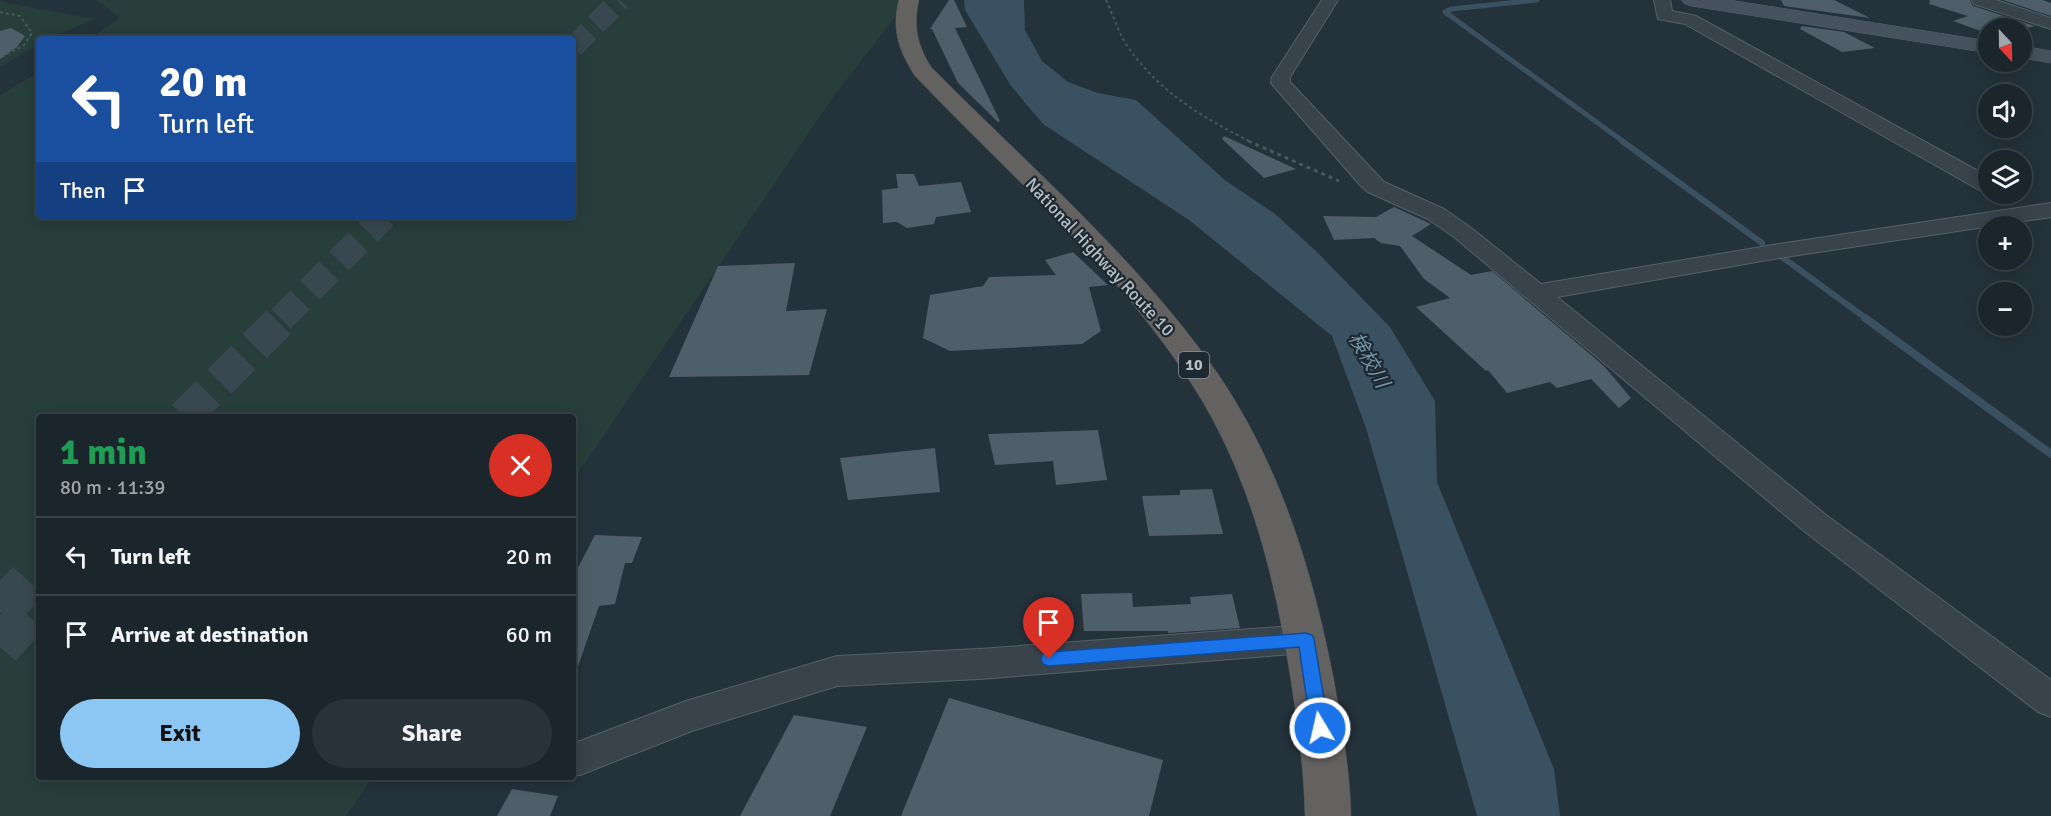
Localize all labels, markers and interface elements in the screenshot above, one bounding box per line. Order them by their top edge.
north arrow [1978,18,2032,72]
map controls [1978,18,2032,336]
text: 20 m [159,57,248,108]
icon: left [60,60,138,138]
button: sound [1978,84,2032,138]
text: Turn left [159,108,254,141]
button: layers [1978,150,2032,204]
street label: National Highway Route 10 [1021,173,1179,341]
icon: arrive [118,174,151,207]
text: Then [60,177,106,204]
button: + [1978,216,2032,270]
button: − [1978,282,2032,336]
water label: 検校川 [1343,328,1396,394]
road number: 10 [1179,352,1209,378]
text: 1 min [60,430,147,475]
button: close [489,434,552,497]
text: 80 m · 11:39 [60,475,165,500]
icon: left [60,540,93,573]
text: Turn left [111,543,191,570]
text: 20 m [506,543,552,570]
pin [1023,597,1074,659]
icon: arrive [1032,606,1065,639]
icon: arrive [60,618,93,651]
text: Arrive at destination [111,621,308,648]
text: 60 m [506,621,552,648]
position arrow [1288,696,1352,760]
button: Exit [60,699,300,768]
button: Share [312,699,552,768]

